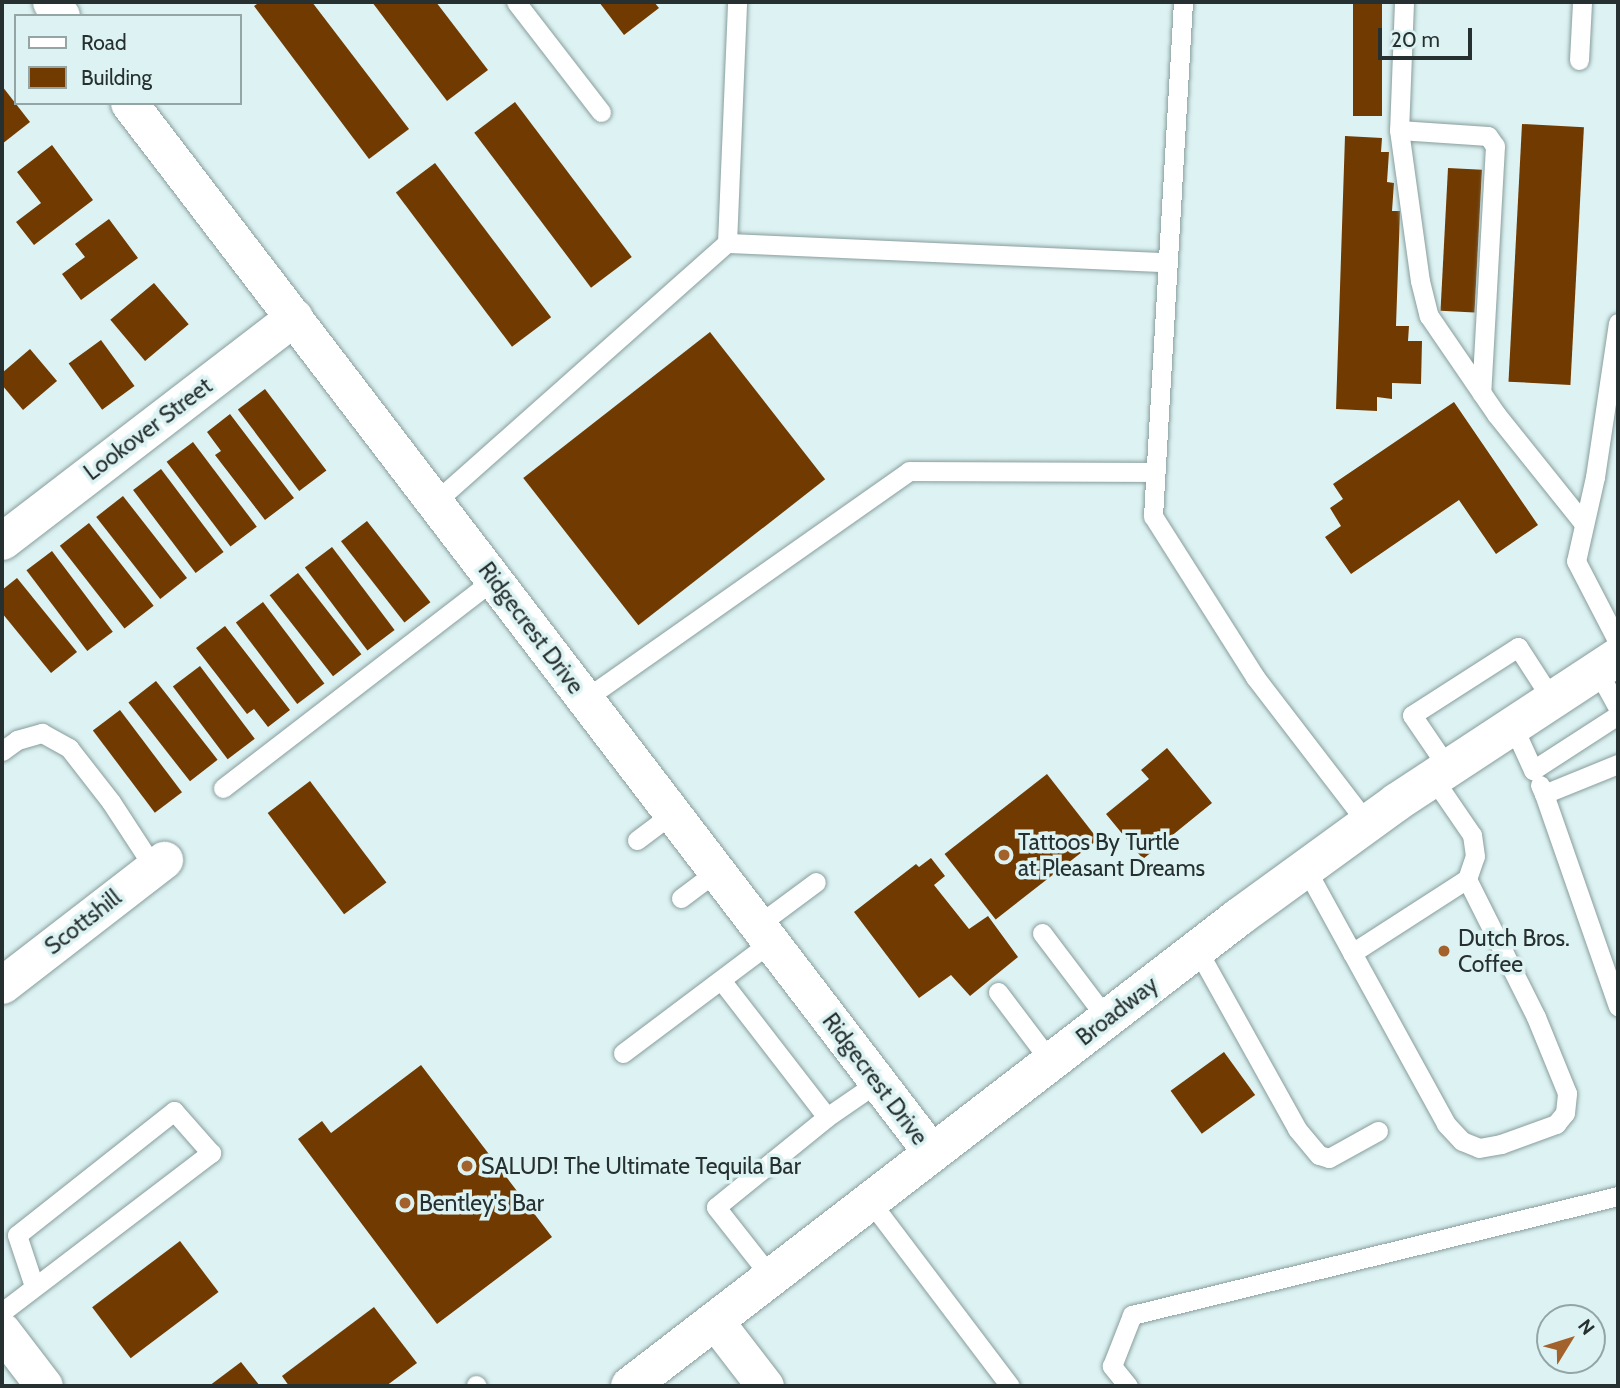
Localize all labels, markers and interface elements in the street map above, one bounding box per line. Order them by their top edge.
legend [14,14,242,105]
scale bar [1382,14,1476,58]
text: 20 m [1391,27,1440,52]
text: Road [81,30,127,55]
text: Building [81,65,152,90]
street label: Lookover Street [78,372,218,486]
street label: Ridgecrest Drive [472,557,590,699]
place label: Tattoos By Turtle at Pleasant Dreams [1018,828,1205,882]
marker: Tattoos By Turtle at Pleasant Dreams [996,847,1012,863]
street label: Scottshill [39,884,127,960]
place label: Dutch Bros. Coffee [1458,924,1570,978]
marker: Dutch Bros. Coffee [1436,943,1452,959]
street label: Broadway [1071,971,1163,1051]
street label: Ridgecrest Drive [816,1008,934,1150]
place label: SALUD! The Ultimate Tequila Bar [481,1152,801,1180]
marker: SALUD! The Ultimate Tequila Bar [459,1158,475,1174]
place label: Bentley's Bar [419,1189,544,1217]
marker: Bentley's Bar [397,1195,413,1211]
north arrow [1536,1304,1606,1374]
text: N [1573,1315,1600,1339]

